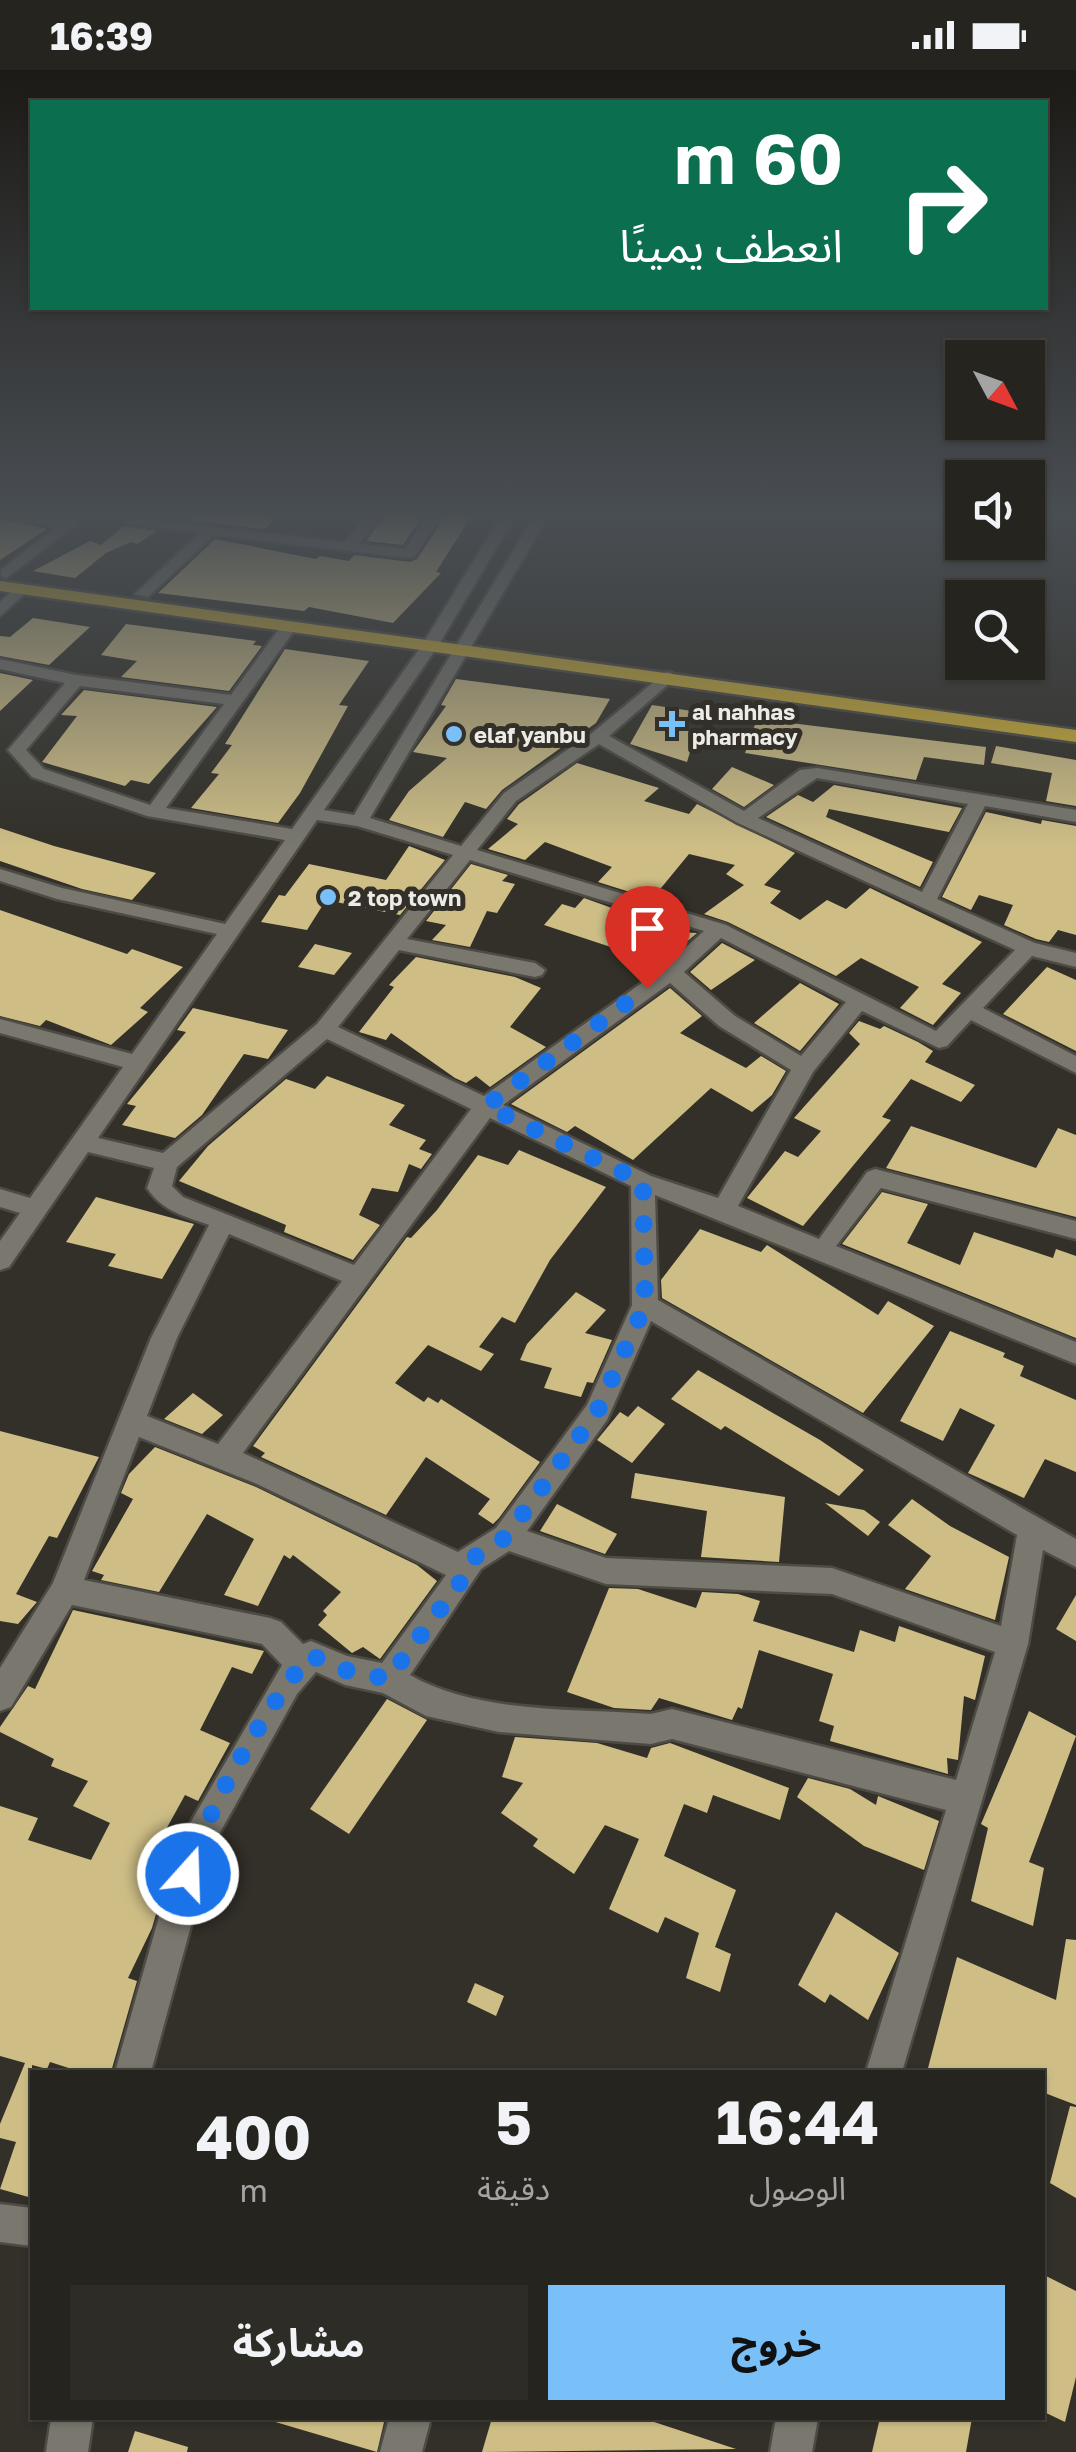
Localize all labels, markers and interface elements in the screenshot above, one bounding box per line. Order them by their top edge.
text: 16:39 [50,13,153,58]
text: 60 m [674,115,843,199]
icon: right [878,140,1008,270]
text: انعطف يمينًا [619,218,843,272]
north arrow [945,340,1045,440]
map controls [945,340,1045,680]
button: sound [945,460,1045,560]
button: search [945,580,1045,680]
place label: al nahhas pharmacy [692,698,798,750]
marker: al nahhas pharmacy [661,713,683,735]
place label: elaf yanbu [474,721,586,748]
marker: elaf yanbu [443,723,465,745]
place label: 2 top town [348,884,461,911]
marker: 2 top town [317,886,339,908]
pin [605,886,690,989]
icon: arrive [620,901,675,956]
position arrow [136,1822,240,1926]
text: 5 [495,2085,532,2157]
text: 16:44 [716,2085,879,2157]
text: 400 [196,2100,311,2172]
text: دقيقة [477,2169,550,2207]
text: الوصول [749,2169,846,2207]
text: m [239,2171,268,2209]
button: مشاركة [70,2285,528,2400]
button: خروج [548,2285,1005,2400]

